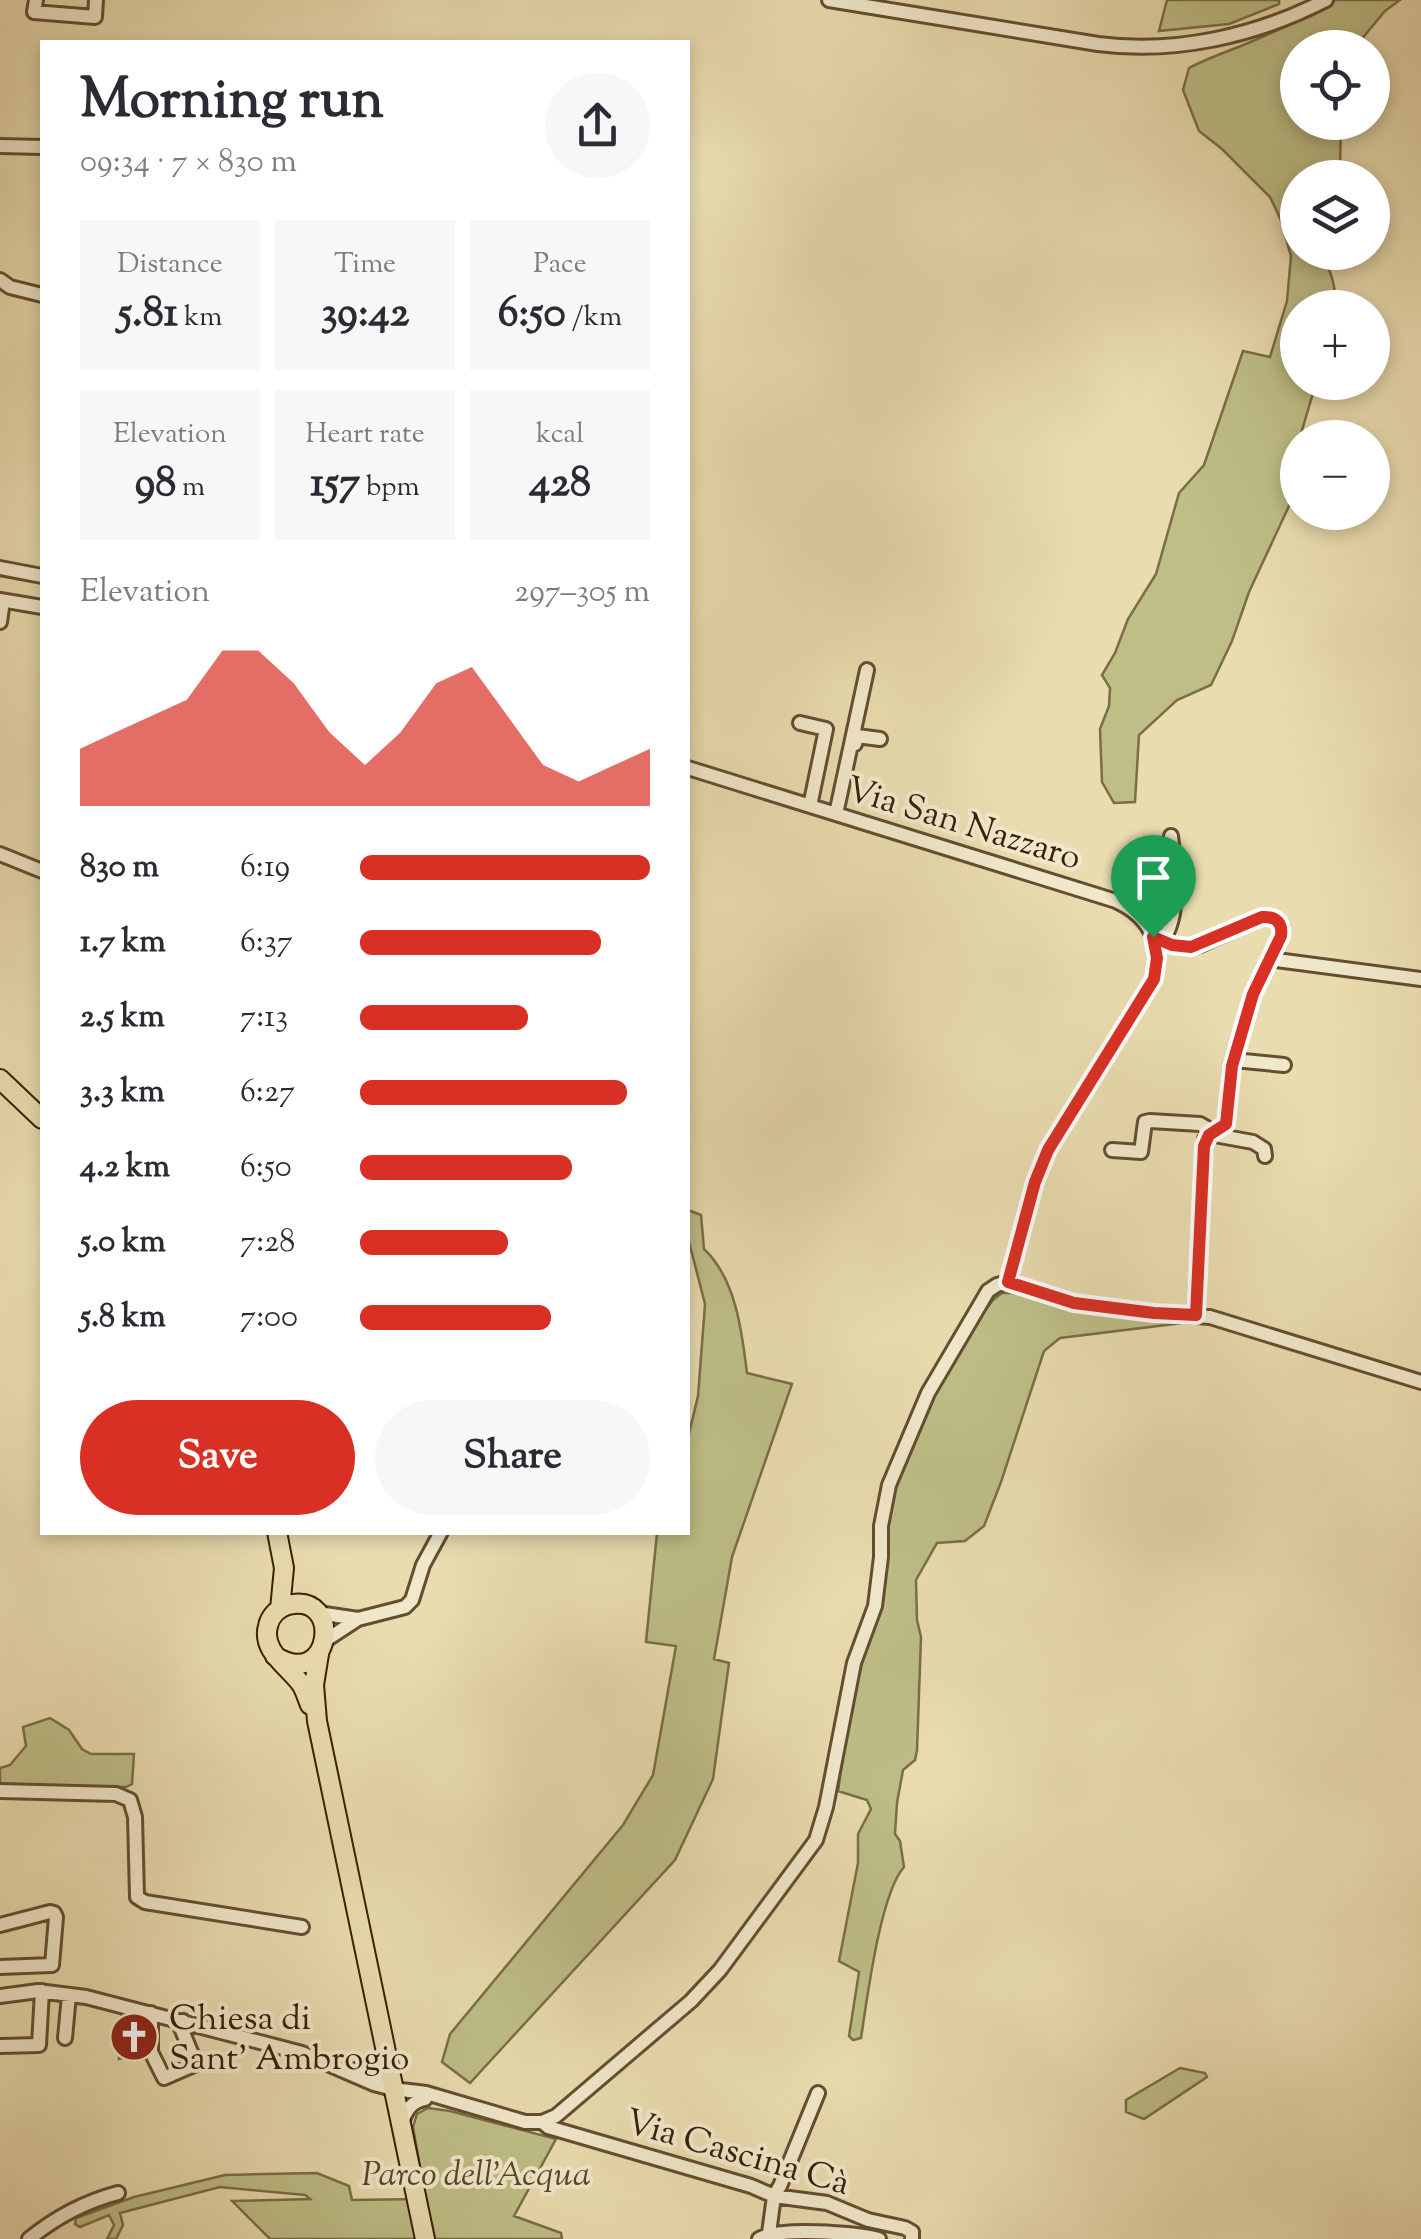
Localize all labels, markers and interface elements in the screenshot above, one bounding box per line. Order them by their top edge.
map controls [1280,30,1390,530]
button: locate [1280,30,1390,140]
text: Morning run [80,63,384,142]
button: share [545,73,650,178]
text: 09:34 · 7 × 830 m [80,140,297,186]
button: layers [1280,160,1390,270]
text: Distance [117,245,223,285]
text: Time [334,245,396,285]
text: Pace [533,245,587,285]
text: 5.81 [118,285,178,345]
text: 39:42 [321,285,409,345]
text: 6:50 [498,285,566,345]
button: + [1280,290,1390,400]
text: km [178,298,222,338]
text: /km [566,298,622,338]
text: Elevation [113,415,227,455]
text: Heart rate [305,415,425,455]
text: kcal [536,415,584,455]
button: − [1280,420,1390,530]
text: 98 [135,455,176,515]
text: 157 [310,455,360,515]
text: 428 [529,455,591,515]
text: m [176,468,205,508]
text: bpm [360,468,420,508]
text: Elevation [80,570,210,616]
text: 297–305 m [514,570,650,616]
street label: Via San Nazzaro [839,765,1087,885]
pin [1111,835,1196,938]
text: 830 m [80,845,159,891]
text: 6:19 [240,845,290,891]
icon: arrive [1126,850,1181,905]
text: 1.7 km [80,920,166,966]
text: 6:37 [240,920,293,966]
text: 2.5 km [80,995,165,1041]
text: 7:13 [240,995,288,1041]
text: 3.3 km [80,1070,165,1116]
text: 6:27 [240,1070,295,1116]
text: 4.2 km [80,1145,170,1191]
text: 6:50 [240,1145,292,1191]
text: 5.0 km [80,1220,166,1266]
text: 7:28 [240,1220,295,1266]
text: 5.8 km [80,1295,166,1341]
text: 7:00 [240,1295,298,1341]
button: Save [80,1400,355,1515]
button: Share [375,1400,650,1515]
place label: Chiesa di Sant' Ambrogio [169,1995,409,2086]
church icon: Chiesa di Sant' Ambrogio [108,2011,160,2063]
street label: Via Cascina Cà [619,2098,855,2211]
park label: Parco dell'Acqua [361,2151,591,2202]

